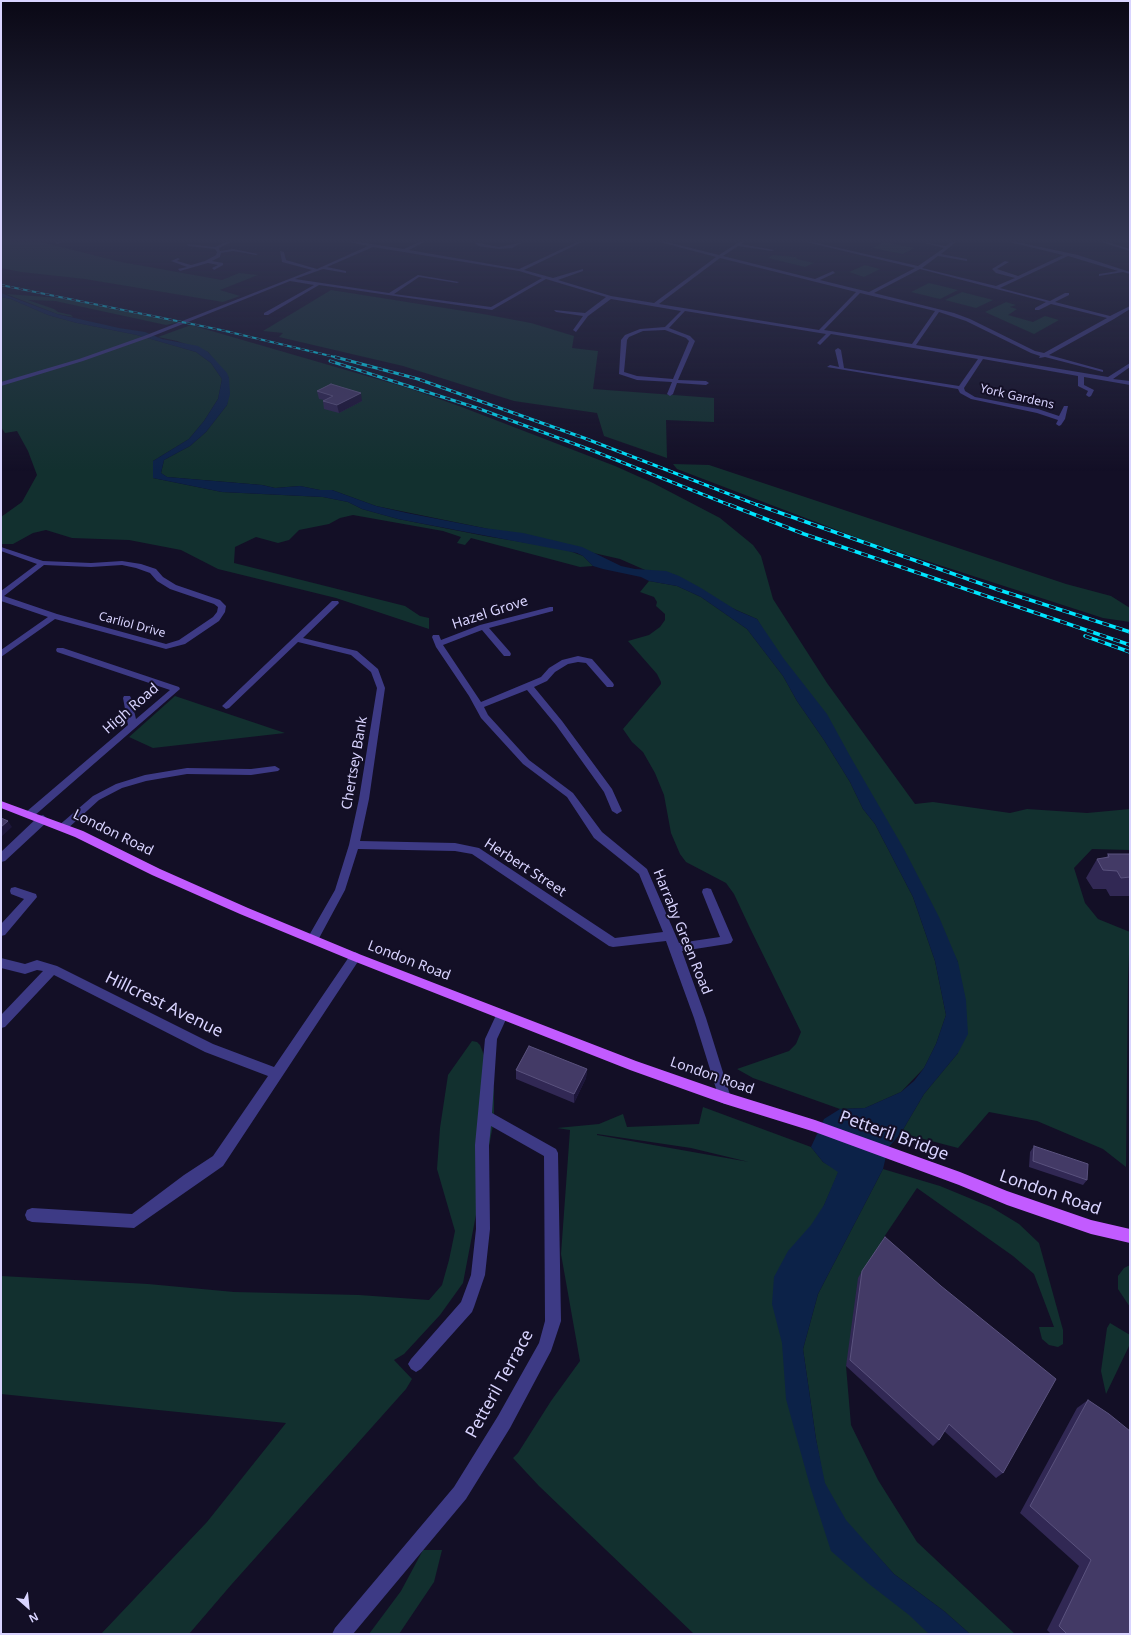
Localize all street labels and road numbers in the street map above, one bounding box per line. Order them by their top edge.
street label: York Gardens [979,382,1055,412]
street label: Hazel Grove [450,593,530,633]
street label: Carliol Drive [97,609,167,641]
street label: High Road [100,680,162,738]
street label: Chertsey Bank [339,715,371,811]
street label: London Road [70,806,156,860]
street label: Herbert Street [481,835,569,901]
street label: Harraby Green Road [649,867,715,997]
street label: London Road [365,937,453,985]
street label: Hillcrest Avenue [102,968,226,1042]
street label: London Road [668,1054,756,1098]
street label: Petteril Bridge [837,1107,951,1165]
street label: London Road [996,1166,1104,1220]
street label: Petteril Terrace [462,1326,538,1442]

